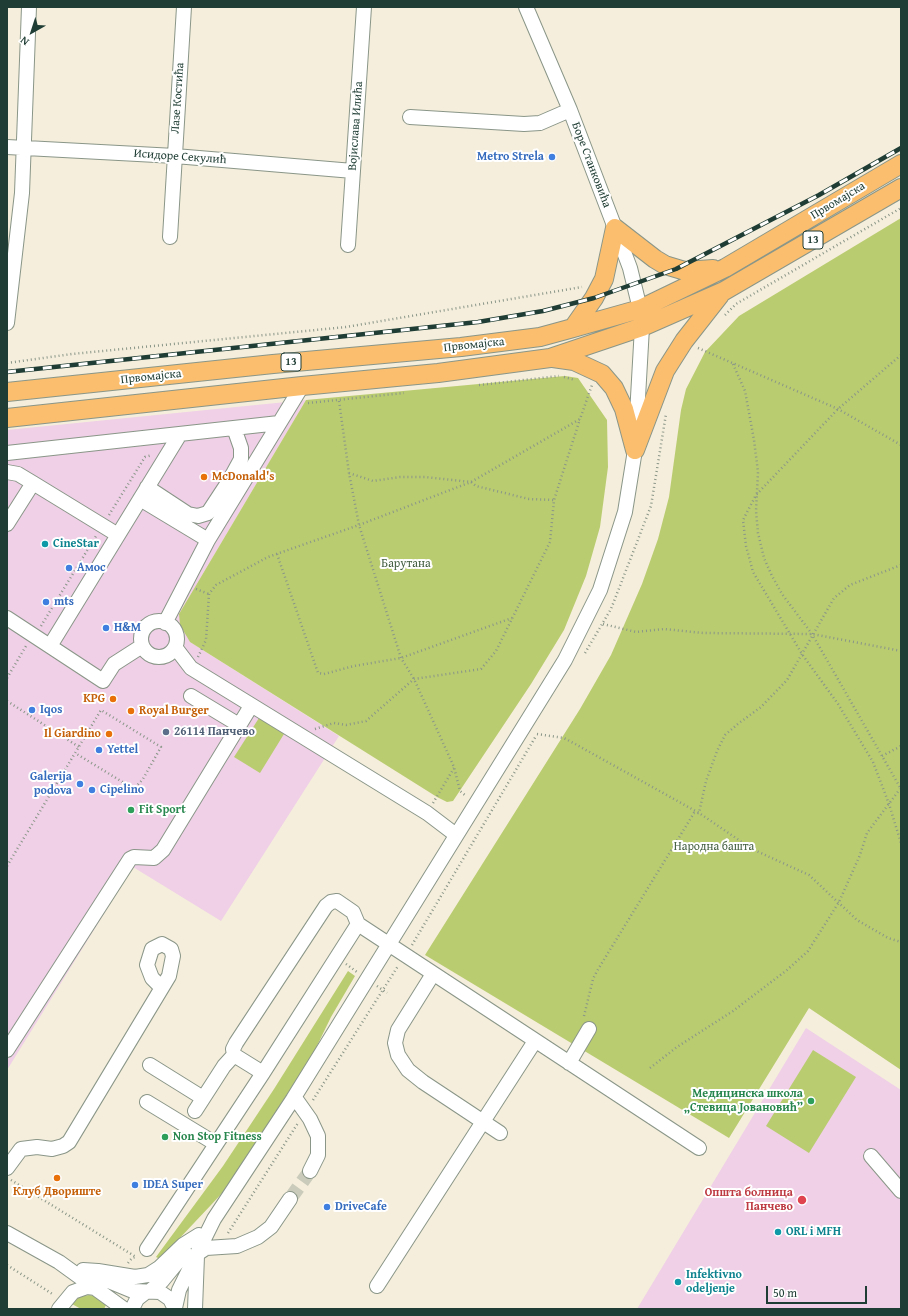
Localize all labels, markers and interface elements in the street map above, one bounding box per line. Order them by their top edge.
north arrow [12,12,52,52]
text: N [17,33,32,50]
street label: Лазе Костића [168,62,188,134]
street label: Војислава Илића [346,81,366,171]
street label: Боре Станковића [568,120,614,210]
street label: Исидоре Секулић [133,147,227,167]
place label: Metro Strela [477,150,544,164]
marker: Metro Strela [547,152,557,162]
street label: Првомајска [808,179,868,223]
road number: 13 [803,231,823,249]
street label: Првомајска [443,335,505,355]
road number: 13 [281,353,301,371]
street label: Првомајска [120,367,182,387]
place label: McDonald's [212,470,274,484]
marker: McDonald's [199,472,209,482]
place label: CineStar [53,537,99,551]
marker: CineStar [40,539,50,549]
park label: Барутана [381,557,431,571]
place label: Амос [77,561,106,575]
marker: Амос [64,563,74,573]
place label: mts [54,595,74,609]
marker: mts [41,597,51,607]
place label: H&M [114,621,141,635]
marker: H&M [101,623,111,633]
place label: KPG [83,692,105,706]
marker: KPG [108,694,118,704]
place label: Iqos [40,703,62,717]
place label: Royal Burger [139,704,209,718]
marker: Iqos [27,705,37,715]
marker: Royal Burger [126,706,136,716]
place label: 26114 Панчево [174,725,255,739]
place label: Il Giardino [44,727,101,741]
marker: 26114 Панчево [161,727,171,737]
marker: Il Giardino [104,729,114,739]
place label: Yettel [107,743,138,757]
marker: Yettel [94,745,104,755]
place label: Galerija podova [30,770,72,798]
marker: Galerija podova [75,779,85,789]
place label: Cipelino [100,783,144,797]
marker: Cipelino [87,785,97,795]
place label: Fit Sport [139,803,186,817]
marker: Fit Sport [126,805,136,815]
park label: Народна башта [674,840,754,854]
place label: Медицинска школа „Стевица Јовановић” [684,1087,803,1115]
marker: Медицинска школа „Стевица Јовановић” [806,1096,816,1106]
place label: Non Stop Fitness [173,1130,262,1144]
marker: Non Stop Fitness [160,1132,170,1142]
marker: Клуб Двориште [52,1173,62,1183]
place label: IDEA Super [143,1178,203,1192]
marker: IDEA Super [130,1180,140,1190]
place label: Клуб Двориште [13,1185,101,1199]
place label: Општа болница Панчево [705,1186,793,1214]
marker: Општа болница Панчево [796,1194,808,1206]
place label: DriveCafe [335,1200,387,1214]
marker: DriveCafe [322,1202,332,1212]
place label: ORL i MFH [786,1225,841,1239]
marker: ORL i MFH [773,1227,783,1237]
place label: Infektivno odeljenje [686,1268,742,1296]
marker: Infektivno odeljenje [673,1277,683,1287]
scale bar [768,1278,869,1304]
text: 50 m [773,1284,797,1301]

